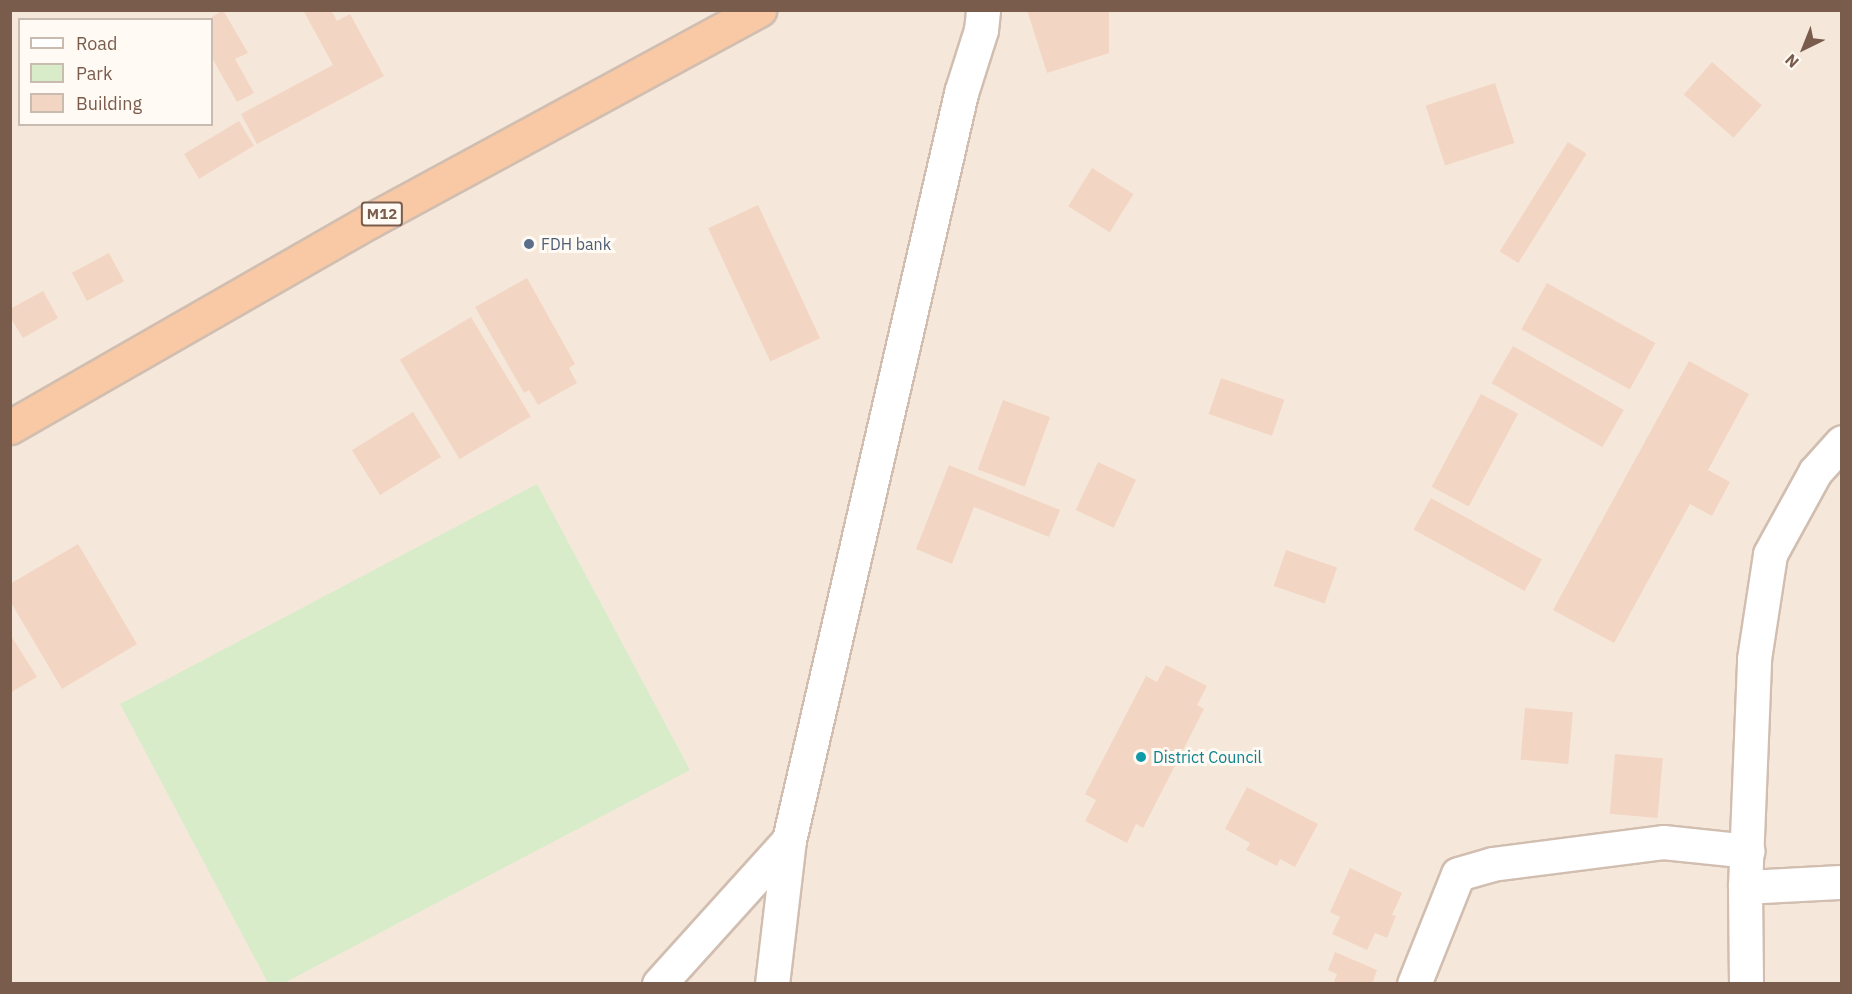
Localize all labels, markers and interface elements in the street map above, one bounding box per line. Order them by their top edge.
legend [18,18,213,126]
north arrow [1774,18,1834,78]
text: Road [76,32,117,55]
text: N [1781,50,1803,72]
text: Park [76,62,112,85]
text: Building [76,92,142,115]
road number: M12 [360,202,404,226]
place label: FDH bank [541,234,611,254]
marker: FDH bank [522,237,536,251]
place label: District Council [1153,747,1262,767]
marker: District Council [1134,750,1148,764]

